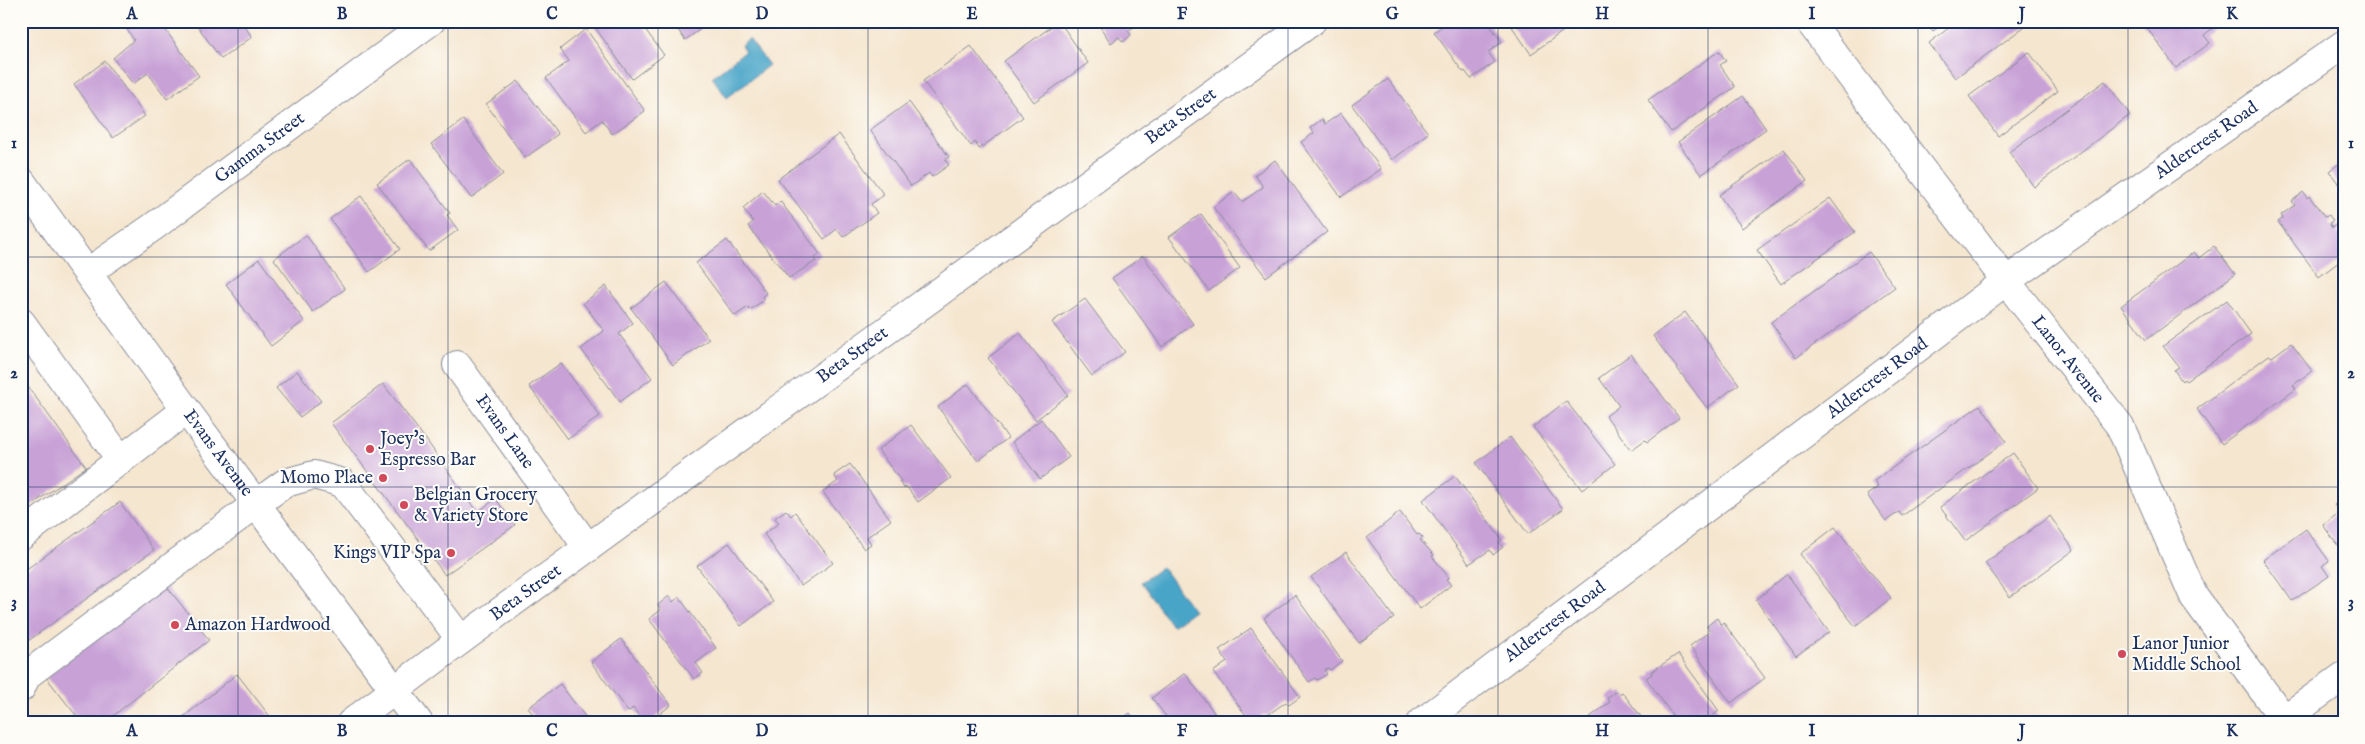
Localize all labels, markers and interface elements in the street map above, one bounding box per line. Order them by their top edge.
text: A [126,5,139,25]
text: B [337,5,348,25]
text: C [546,5,558,25]
text: D [756,5,769,25]
text: E [966,5,978,25]
text: F [1177,5,1188,25]
text: G [1386,5,1399,25]
text: H [1595,5,1609,25]
text: I [1809,5,1816,25]
text: J [2017,5,2026,25]
text: K [2226,5,2239,25]
street label: Beta Street [1141,83,1221,150]
street label: Aldercrest Road [2149,96,2263,185]
street label: Gamma Street [210,107,309,189]
text: 1 [11,134,17,154]
text: 1 [2348,134,2354,154]
street label: Lanor Avenue [2026,311,2109,408]
street label: Beta Street [812,322,893,389]
street label: Aldercrest Road [1821,332,1933,425]
text: 2 [10,364,18,384]
text: 2 [2347,364,2355,384]
street label: Evans Lane [470,390,539,473]
street label: Evans Avenue [178,405,258,501]
place label: Joey's Espresso Bar [378,428,476,472]
marker: Joey's Espresso Bar [364,443,376,455]
place label: Momo Place [280,467,373,490]
marker: Momo Place [377,472,389,484]
place label: Belgian Grocery & Variety Store [414,484,537,528]
marker: Belgian Grocery & Variety Store [398,499,410,511]
place label: Kings VIP Spa [333,542,441,565]
marker: Kings VIP Spa [445,547,457,559]
street label: Beta Street [486,559,566,626]
street label: Aldercrest Road [1499,576,1611,668]
text: 3 [11,593,17,613]
text: 3 [2348,593,2354,613]
place label: Amazon Hardwood [184,614,331,637]
marker: Amazon Hardwood [169,619,181,631]
place label: Lanor Junior Middle School [2132,633,2241,677]
marker: Lanor Junior Middle School [2116,648,2128,660]
text: A [126,722,139,742]
text: B [337,722,348,742]
text: C [546,722,558,742]
text: D [756,722,769,742]
text: E [966,722,978,742]
text: F [1177,722,1188,742]
text: G [1386,722,1399,742]
text: H [1595,722,1609,742]
text: I [1809,722,1816,742]
text: J [2017,722,2026,742]
text: K [2226,722,2239,742]

